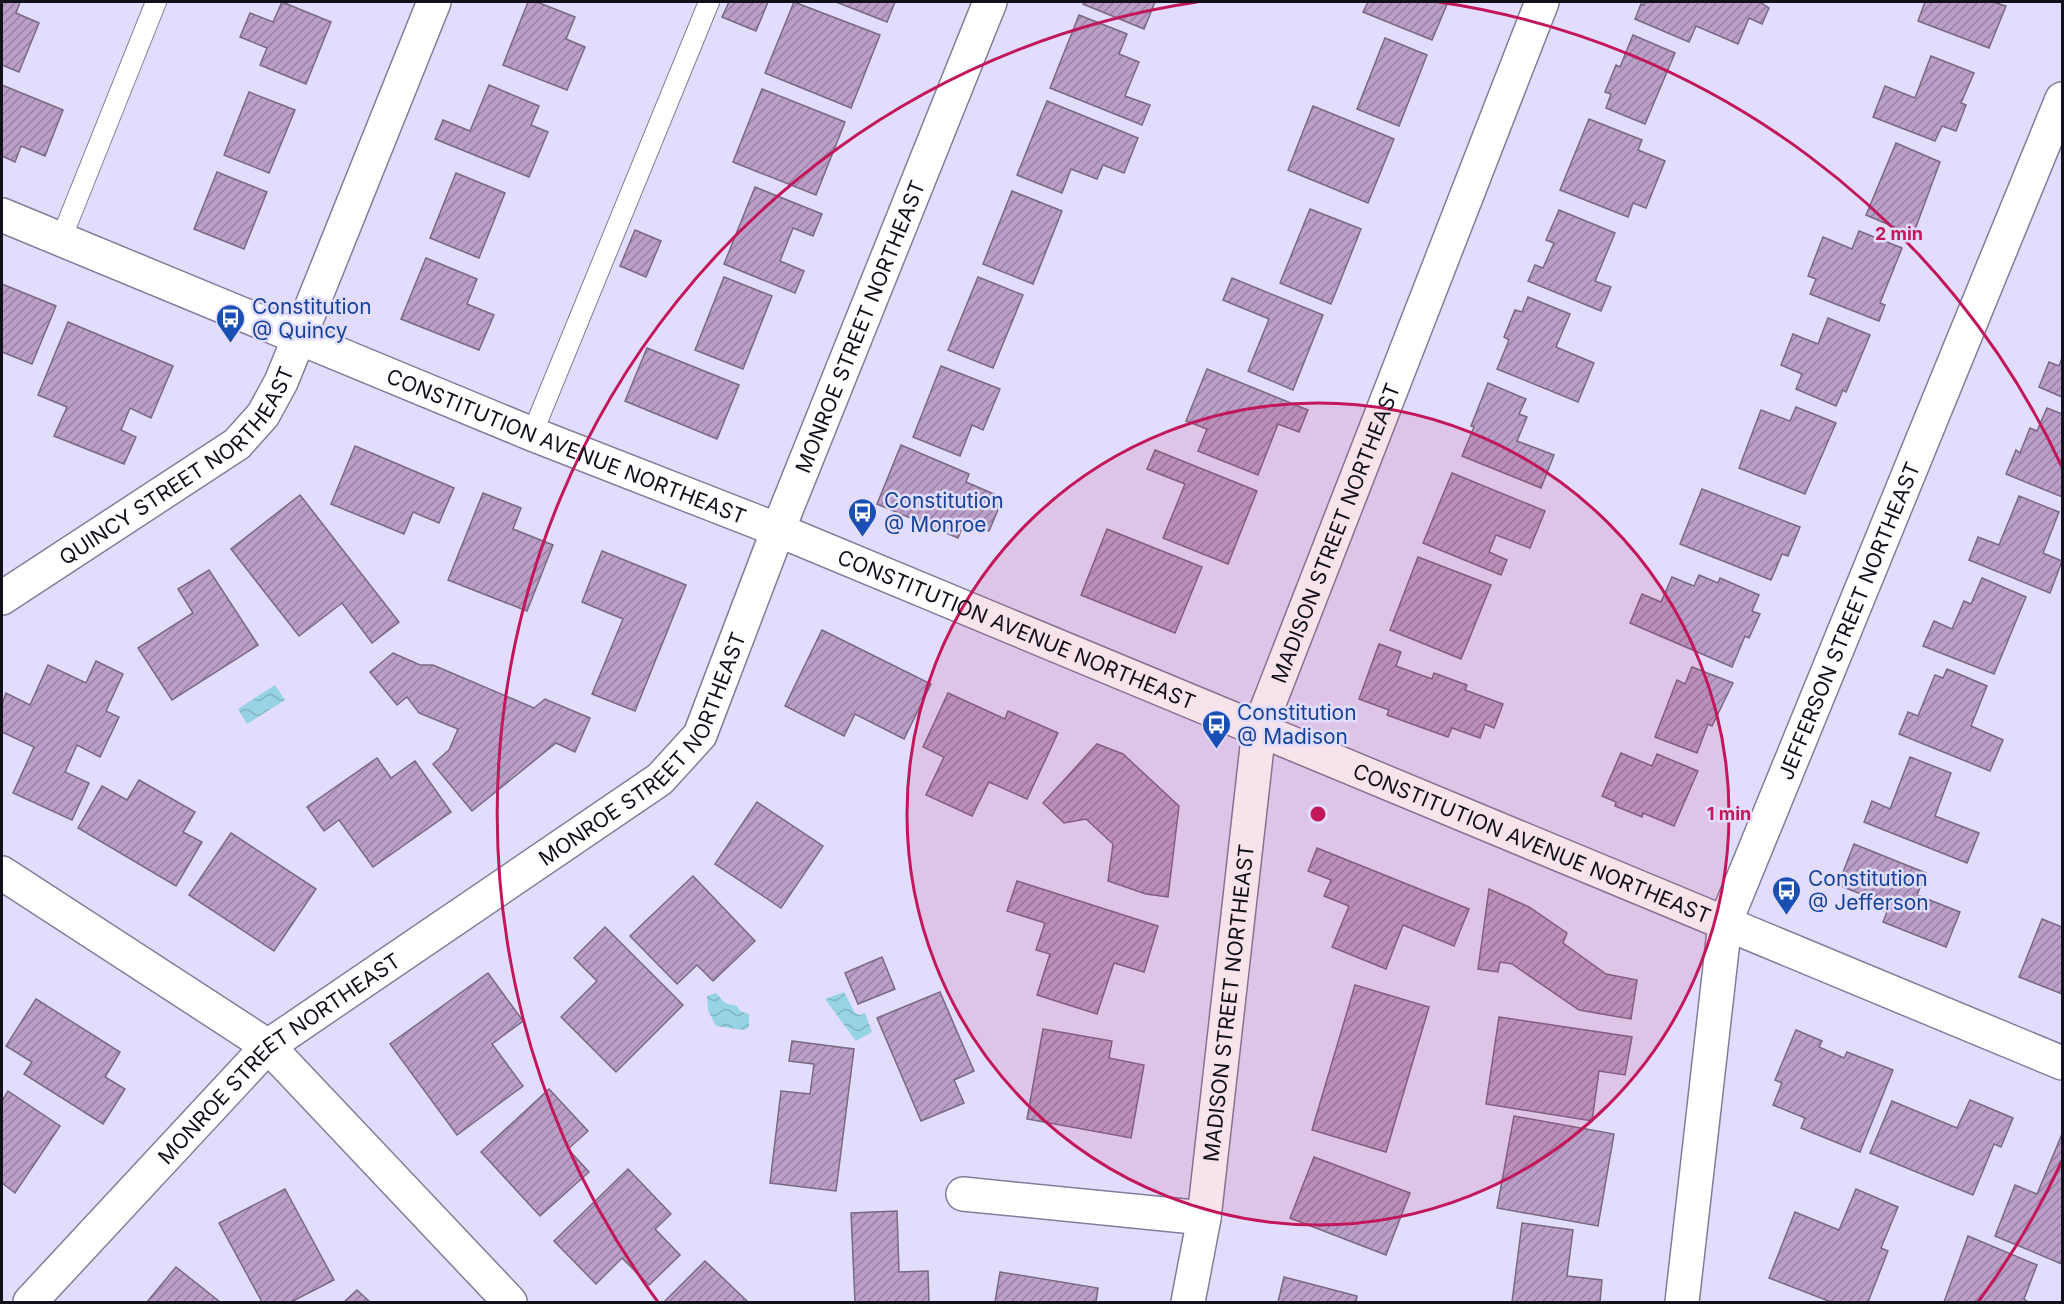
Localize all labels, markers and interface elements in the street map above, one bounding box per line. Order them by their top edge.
street label: MONROE STREET NORTHEAST [790,177,930,476]
text: 2 min [1875,223,1923,244]
place label: Constitution @ Quincy [252,294,372,343]
bus stop icon: Constitution @ Quincy [215,302,247,344]
street label: QUINCY STREET NORTHEAST [54,363,299,570]
street label: CONSTITUTION AVENUE NORTHEAST [383,363,750,529]
street label: MADISON STREET NORTHEAST [1266,379,1405,686]
street label: JEFFERSON STREET NORTHEAST [1773,458,1925,783]
place label: Constitution @ Monroe [884,488,1004,537]
bus stop icon: Constitution @ Monroe [847,496,879,538]
street label: CONSTITUTION AVENUE NORTHEAST [834,544,1199,714]
street label: MONROE STREET NORTHEAST [534,628,751,871]
place label: Constitution @ Madison [1237,700,1357,749]
bus stop icon: Constitution @ Madison [1200,708,1232,750]
street label: CONSTITUTION AVENUE NORTHEAST [1349,758,1715,928]
text: 1 min [1707,803,1751,824]
centre of rings [1308,804,1328,824]
street label: MADISON STREET NORTHEAST [1198,843,1258,1163]
place label: Constitution @ Jefferson [1808,866,1929,915]
bus stop icon: Constitution @ Jefferson [1771,874,1803,916]
street label: MONROE STREET NORTHEAST [153,947,405,1169]

